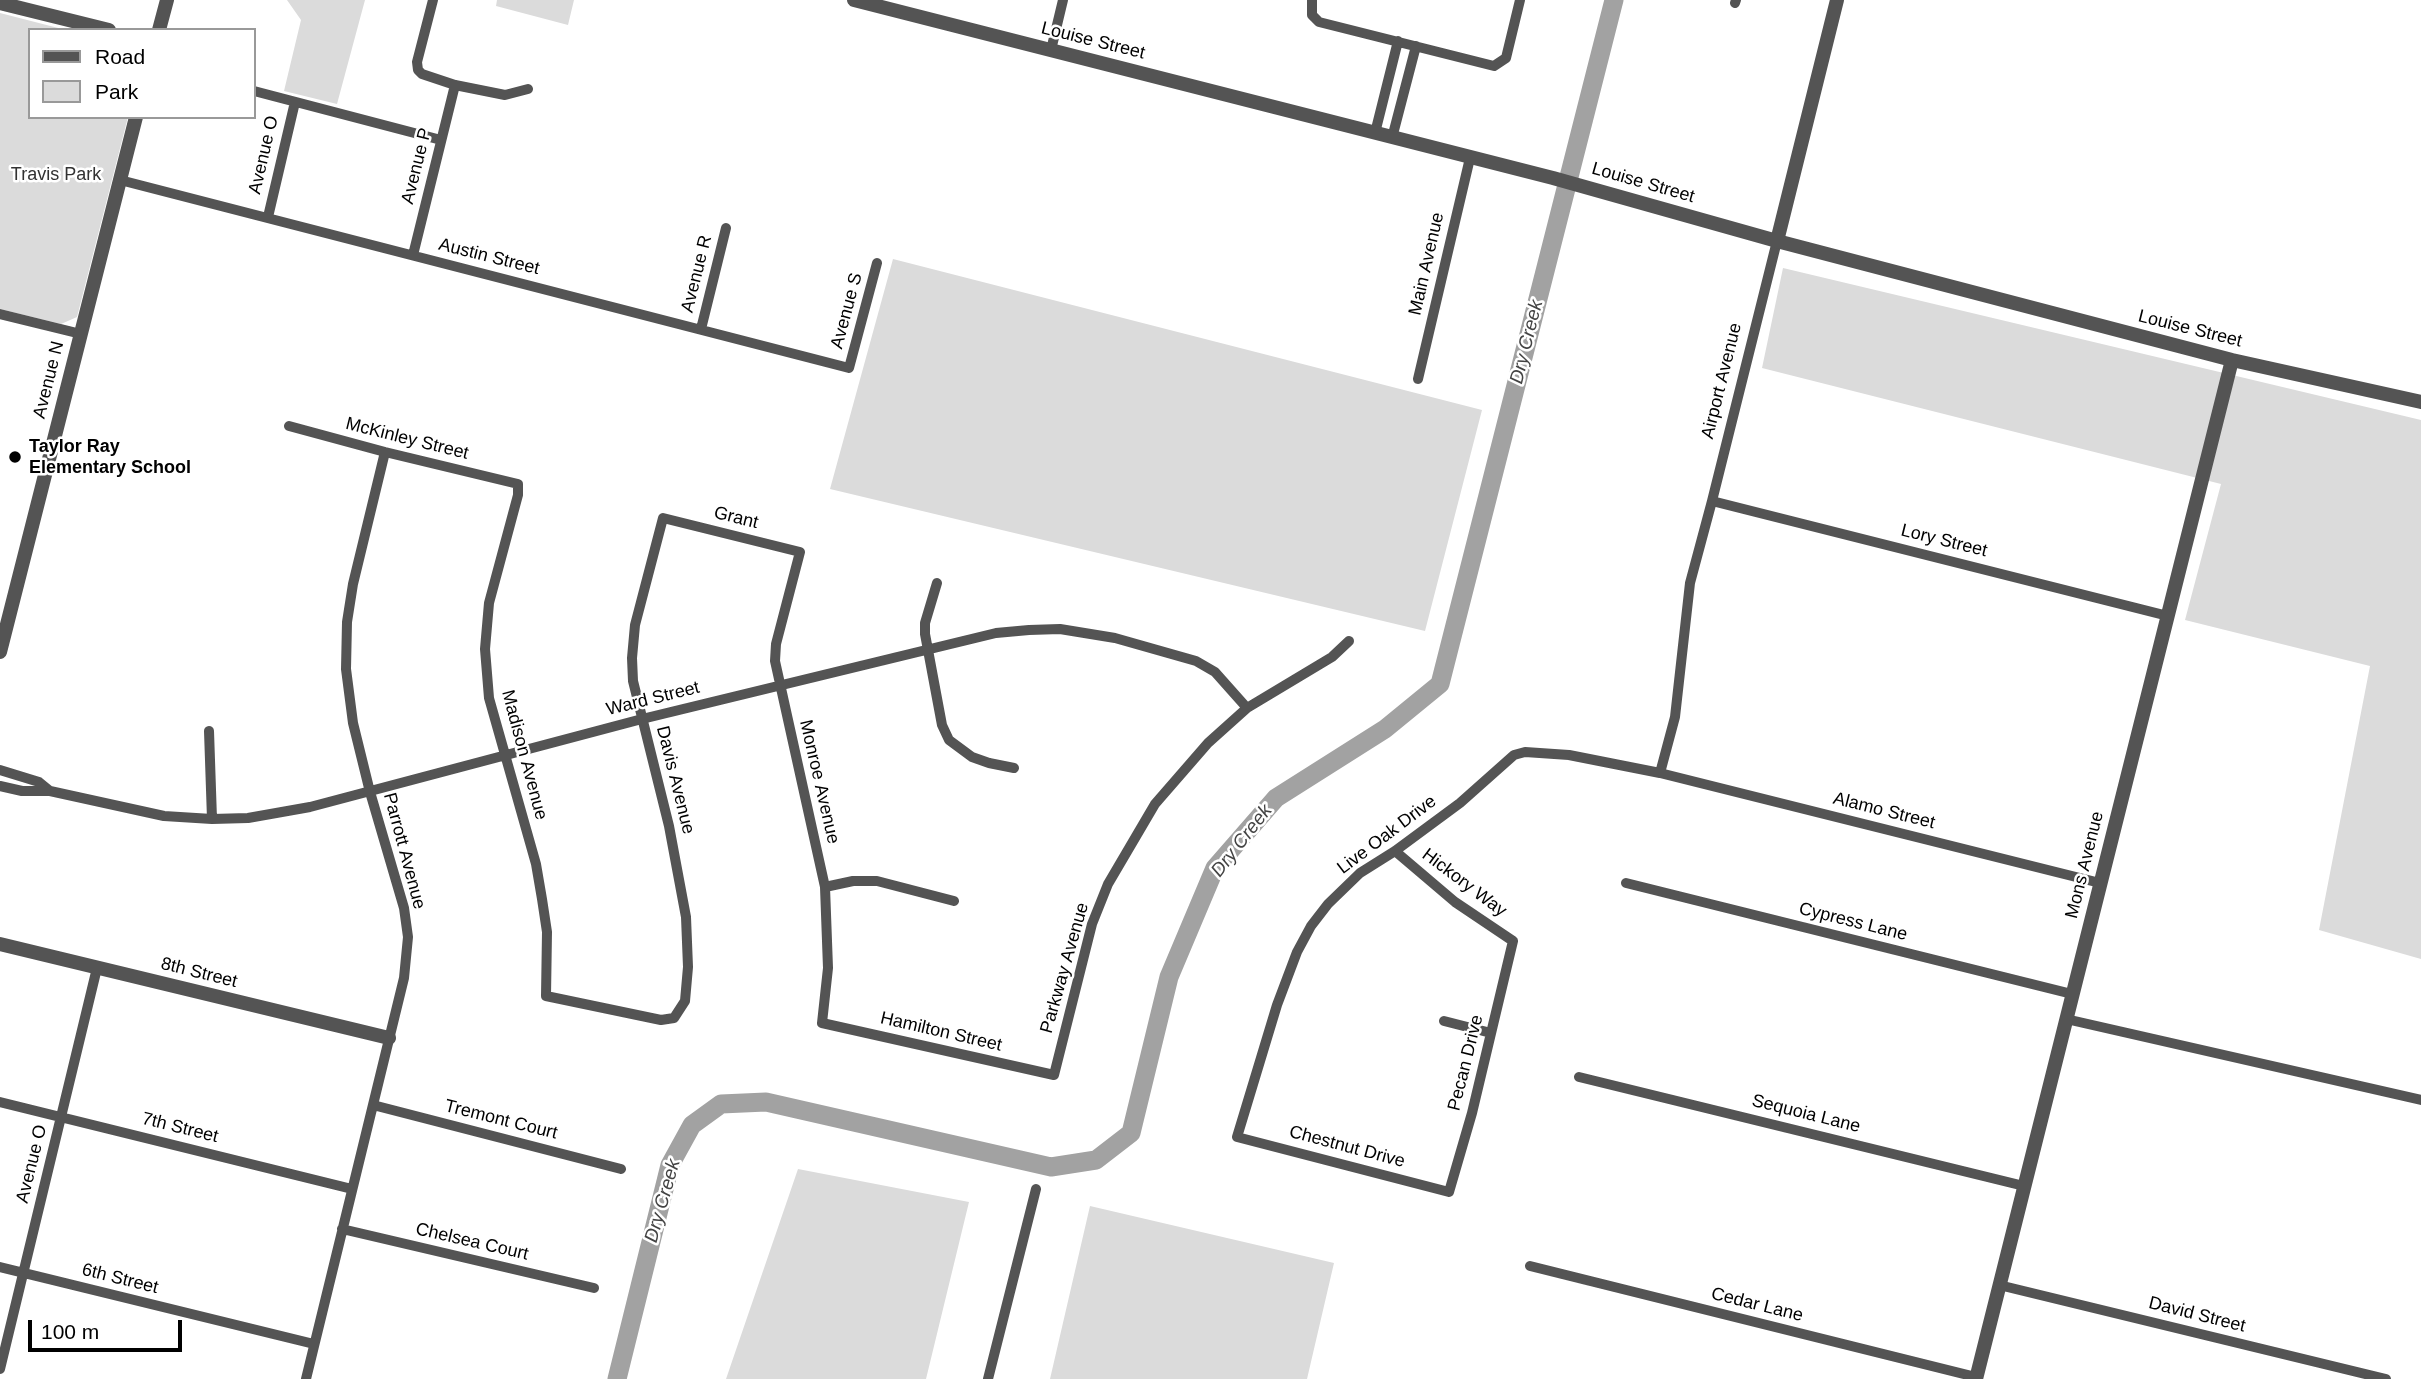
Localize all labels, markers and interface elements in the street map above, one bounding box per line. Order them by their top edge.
street label: Louise Street [1039,18,1147,64]
legend [28,28,256,119]
text: Road [95,45,145,68]
text: Park [95,80,138,103]
street label: Avenue O [245,114,283,196]
street label: Avenue P [397,126,437,206]
street label: Louise Street [1589,158,1697,208]
park label: Travis Park [11,164,101,186]
street label: Main Avenue [1405,211,1449,317]
street label: Avenue R [677,233,717,315]
street label: Austin Street [436,234,542,280]
street label: Avenue S [827,271,867,351]
water label: Dry Creek [1506,298,1548,386]
street label: Louise Street [2136,306,2244,352]
street label: Airport Avenue [1697,321,1747,441]
street label: Avenue N [29,339,69,421]
street label: McKinley Street [343,413,471,465]
place label: Taylor Ray Elementary School [29,436,191,478]
marker: Taylor Ray Elementary School [7,449,23,465]
street label: Grant [712,502,760,534]
street label: Lory Street [1899,520,1989,562]
street label: Ward Street [604,677,702,721]
street label: Madison Avenue [496,688,552,822]
street label: Monroe Avenue [794,718,844,846]
street label: Davis Avenue [651,724,699,836]
street label: Alamo Street [1831,788,1937,834]
street label: Parrott Avenue [378,790,430,912]
street label: Live Oak Drive [1333,791,1441,879]
water label: Dry Creek [1207,800,1277,882]
street label: Mons Avenue [2061,809,2109,921]
street label: Hickory Way [1417,844,1511,922]
street label: Cypress Lane [1797,898,1909,946]
street label: Parkway Avenue [1036,900,1094,1036]
street label: 8th Street [159,953,239,993]
street label: Hamilton Street [878,1008,1004,1056]
street label: Pecan Drive [1444,1013,1488,1113]
street label: Sequoia Lane [1749,1090,1863,1138]
street label: Tremont Court [442,1096,560,1144]
street label: 7th Street [140,1108,220,1148]
street label: Chestnut Drive [1287,1121,1407,1173]
street label: Avenue O [12,1123,52,1205]
water label: Dry Creek [640,1157,686,1245]
street label: Chelsea Court [414,1219,530,1265]
street label: 6th Street [80,1259,160,1299]
street label: Cedar Lane [1709,1283,1805,1327]
street label: David Street [2146,1293,2248,1337]
scale bar [32,1306,186,1350]
text: 100 m [41,1320,99,1343]

